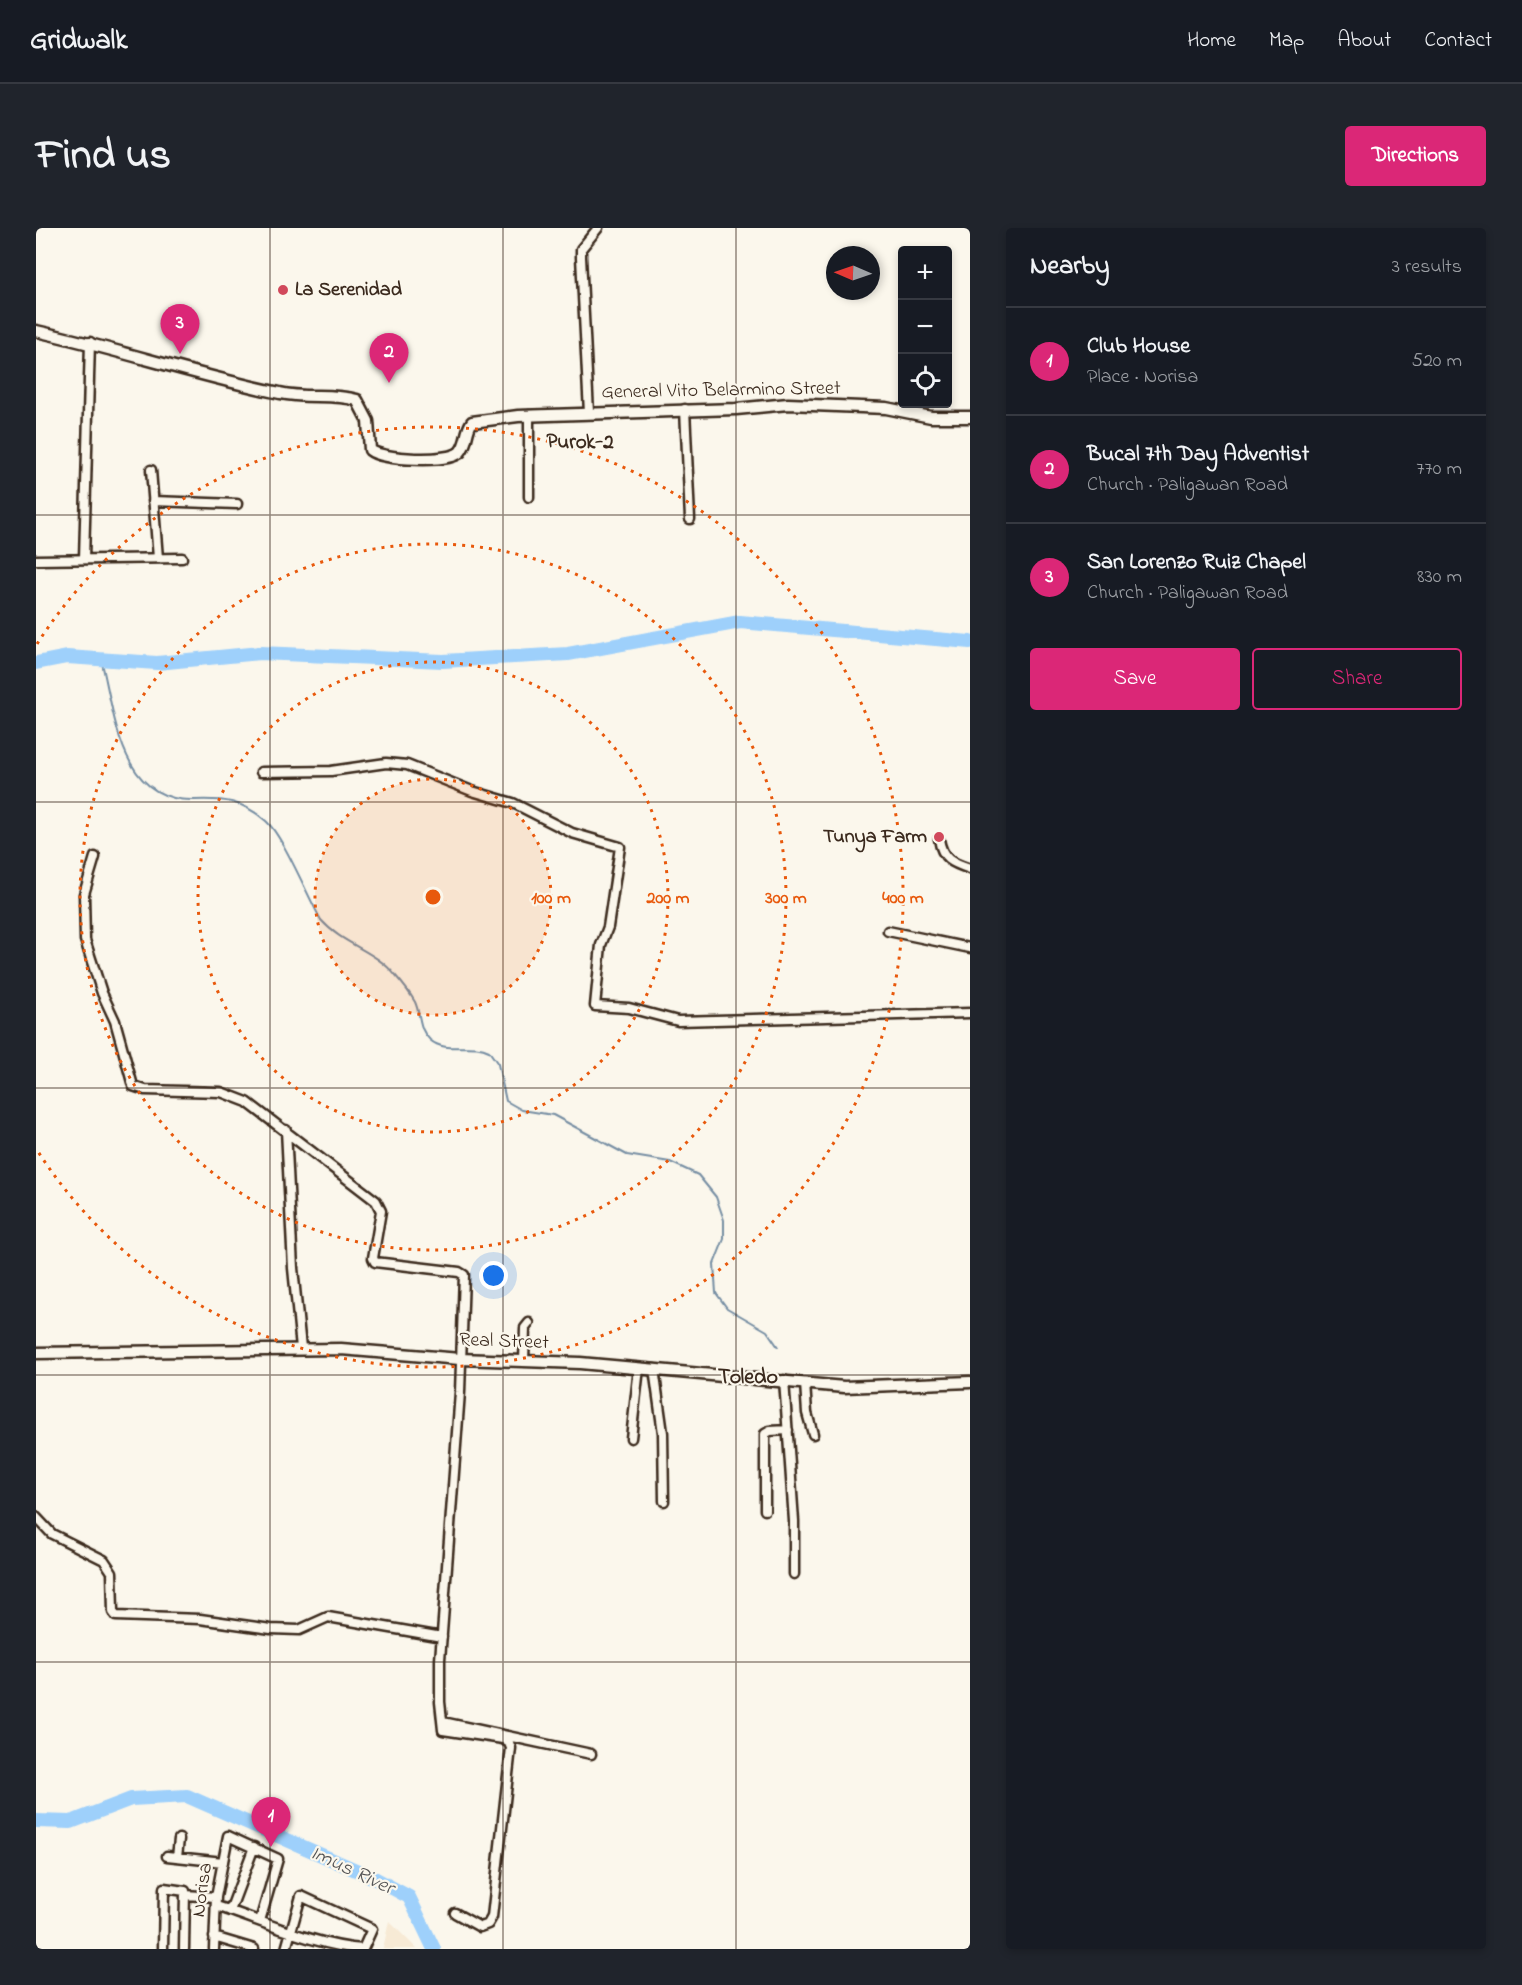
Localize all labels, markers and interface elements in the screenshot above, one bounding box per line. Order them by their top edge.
text: Gridwalk [30,21,127,62]
text: Home [1187,26,1236,56]
text: Map [1269,26,1304,56]
text: About [1337,26,1391,56]
text: Contact [1424,26,1492,56]
text: Find us [36,126,171,187]
button: Directions [1345,126,1486,186]
north arrow [826,246,880,300]
map controls [898,246,952,408]
button: + [898,246,952,300]
text: Nearby [1030,248,1109,286]
text: 3 results [1392,253,1462,282]
place label: La Serenidad [295,276,403,305]
marker: La Serenidad [276,283,290,297]
button: − [898,300,952,354]
pin: 3 [160,304,200,354]
text: Club House [1087,331,1190,363]
pin: 2 [370,334,408,383]
text: 1 [1046,347,1053,376]
text: 520 m [1411,347,1462,376]
button: locate [898,354,952,408]
text: Place · Norisa [1087,363,1198,392]
street label: General Vito Belarmino Street [601,374,841,408]
district label: Purok-2 [546,428,614,458]
text: Bucal 7th Day Adventist [1087,439,1309,471]
text: 2 [1045,455,1054,484]
text: 770 m [1416,455,1462,484]
text: Church · Paligawan Road [1087,471,1288,500]
text: San Lorenzo Ruiz Chapel [1087,547,1306,579]
text: 3 [1045,563,1054,592]
text: 830 m [1417,563,1462,592]
text: Church · Paligawan Road [1087,579,1288,608]
button: Save [1030,648,1240,710]
button: Share [1252,648,1462,710]
place label: Tunya Farm [823,823,927,853]
marker: Tunya Farm [932,830,946,844]
text: 100 m [531,886,571,912]
text: 200 m [646,886,690,912]
text: 300 m [764,886,807,912]
text: 400 m [882,886,924,912]
centre of rings [423,887,443,907]
your location [479,1261,508,1290]
street label: Real Street [459,1326,550,1358]
district label: Toledo [718,1362,778,1394]
pin: 1 [252,1798,290,1847]
water label: Imus River [305,1839,401,1904]
street label: Norisa [185,1861,221,1919]

